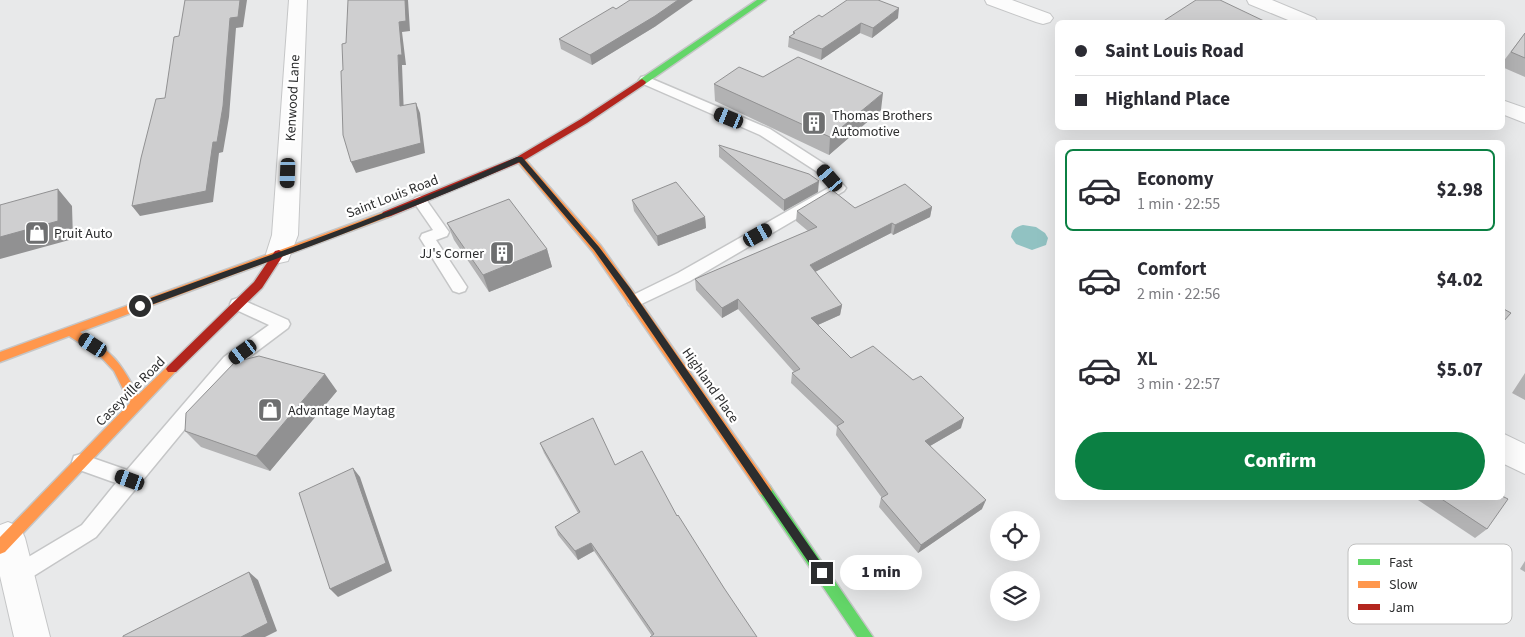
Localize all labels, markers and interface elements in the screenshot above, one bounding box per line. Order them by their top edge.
text: Saint Louis Road [1105,38,1244,65]
street label: Kenwood Lane [281,54,305,142]
text: Highland Place [1105,86,1230,113]
car [712,105,745,131]
place label: Thomas Brothers Automotive [832,106,932,142]
building icon: Thomas Brothers Automotive [801,110,827,136]
car [279,158,296,188]
car [814,162,845,194]
text: Economy [1137,166,1214,193]
icon: car [1077,168,1122,213]
street label: Saint Louis Road [343,170,441,224]
text: $2.98 [1437,177,1483,204]
text: 1 min · 22:55 [1137,193,1220,215]
shop icon: Pruit Auto [24,220,50,246]
car [741,221,774,249]
place label: Pruit Auto [54,224,113,244]
building icon: JJ's Corner [489,240,515,266]
place label: JJ's Corner [419,244,484,264]
text: Comfort [1137,256,1207,283]
icon: car [1077,258,1122,303]
text: $4.02 [1437,267,1483,294]
text: 2 min · 22:56 [1137,283,1220,305]
route start [129,295,151,317]
car [76,331,109,359]
car [226,337,259,367]
street label: Highland Place [677,344,744,427]
text: XL [1137,346,1158,373]
icon: car [1077,348,1122,393]
street label: Caseyville Road [91,352,170,431]
text: $5.07 [1437,357,1483,384]
text: 3 min · 22:57 [1137,373,1220,395]
shop icon: Advantage Maytag [257,397,283,423]
place label: Advantage Maytag [288,401,395,421]
button: Confirm [1075,432,1485,490]
car [113,468,146,492]
map controls [990,511,1040,621]
button: locate [990,511,1040,561]
legend [1348,544,1512,624]
text: Fast [1389,553,1413,573]
callout: 1 min [840,556,922,590]
text: 1 min [861,561,901,583]
route end [811,562,833,584]
button: layers [990,571,1040,621]
text: Slow [1389,575,1418,595]
text: Jam [1389,598,1414,618]

